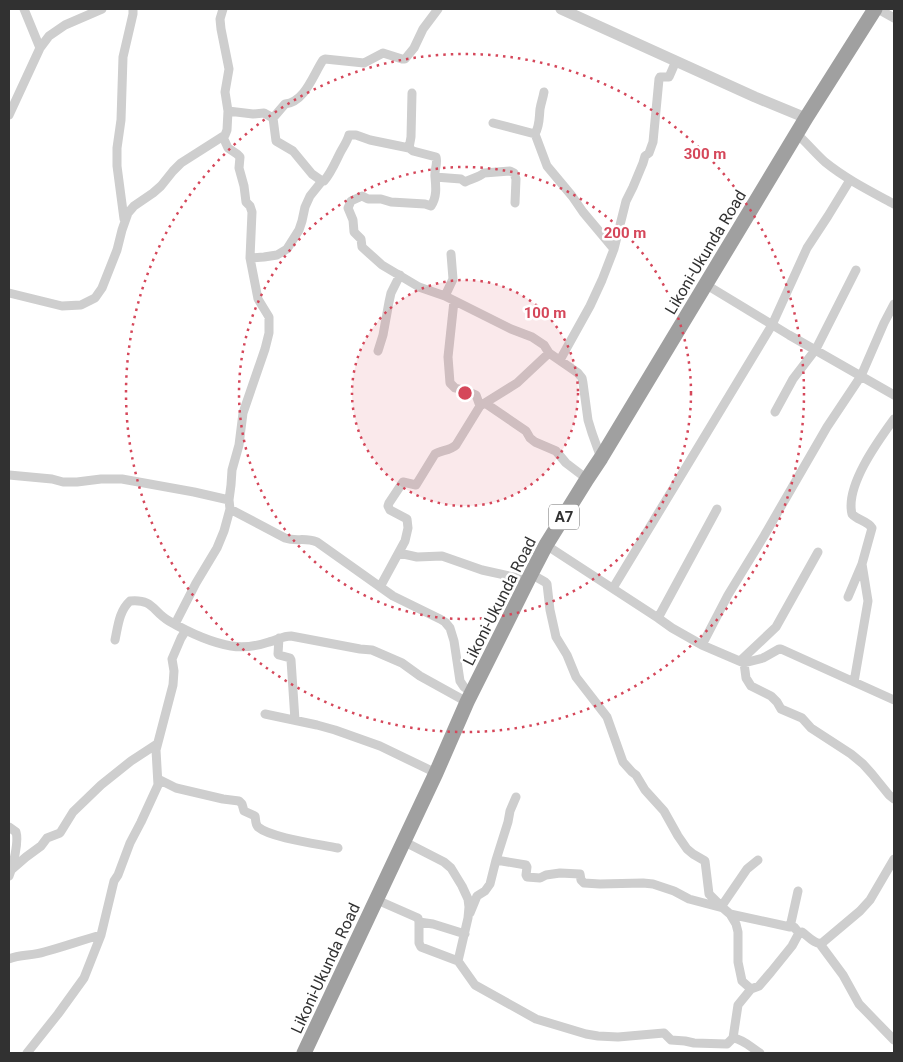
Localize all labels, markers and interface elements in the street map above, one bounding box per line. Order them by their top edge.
text: 300 m [684,145,726,163]
street label: Likoni-Ukunda Road [661,187,750,318]
text: 200 m [604,224,646,242]
text: 100 m [524,304,566,322]
centre of rings [456,384,474,402]
road number: A7 [549,504,579,530]
street label: Likoni-Ukunda Road [459,534,540,669]
street label: Likoni-Ukunda Road [287,900,364,1036]

